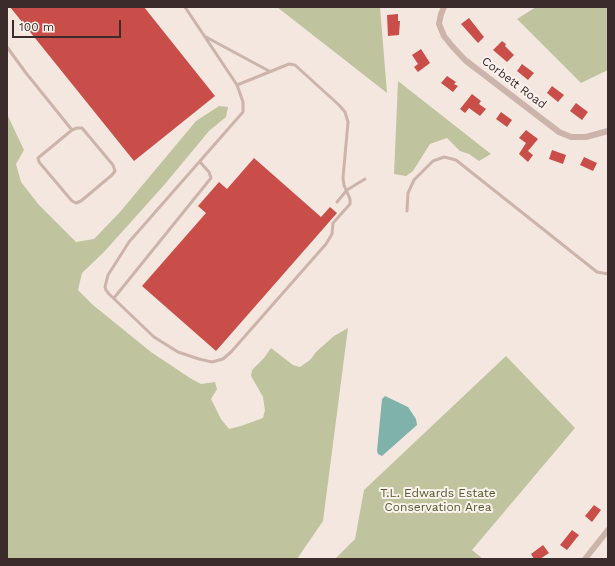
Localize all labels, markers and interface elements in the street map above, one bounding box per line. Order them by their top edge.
scale bar [14,12,123,38]
text: 100 m [19,20,54,34]
street label: Corbett Road [479,54,549,112]
park label: T.L. Edwards Estate Conservation Area [380,486,496,514]

